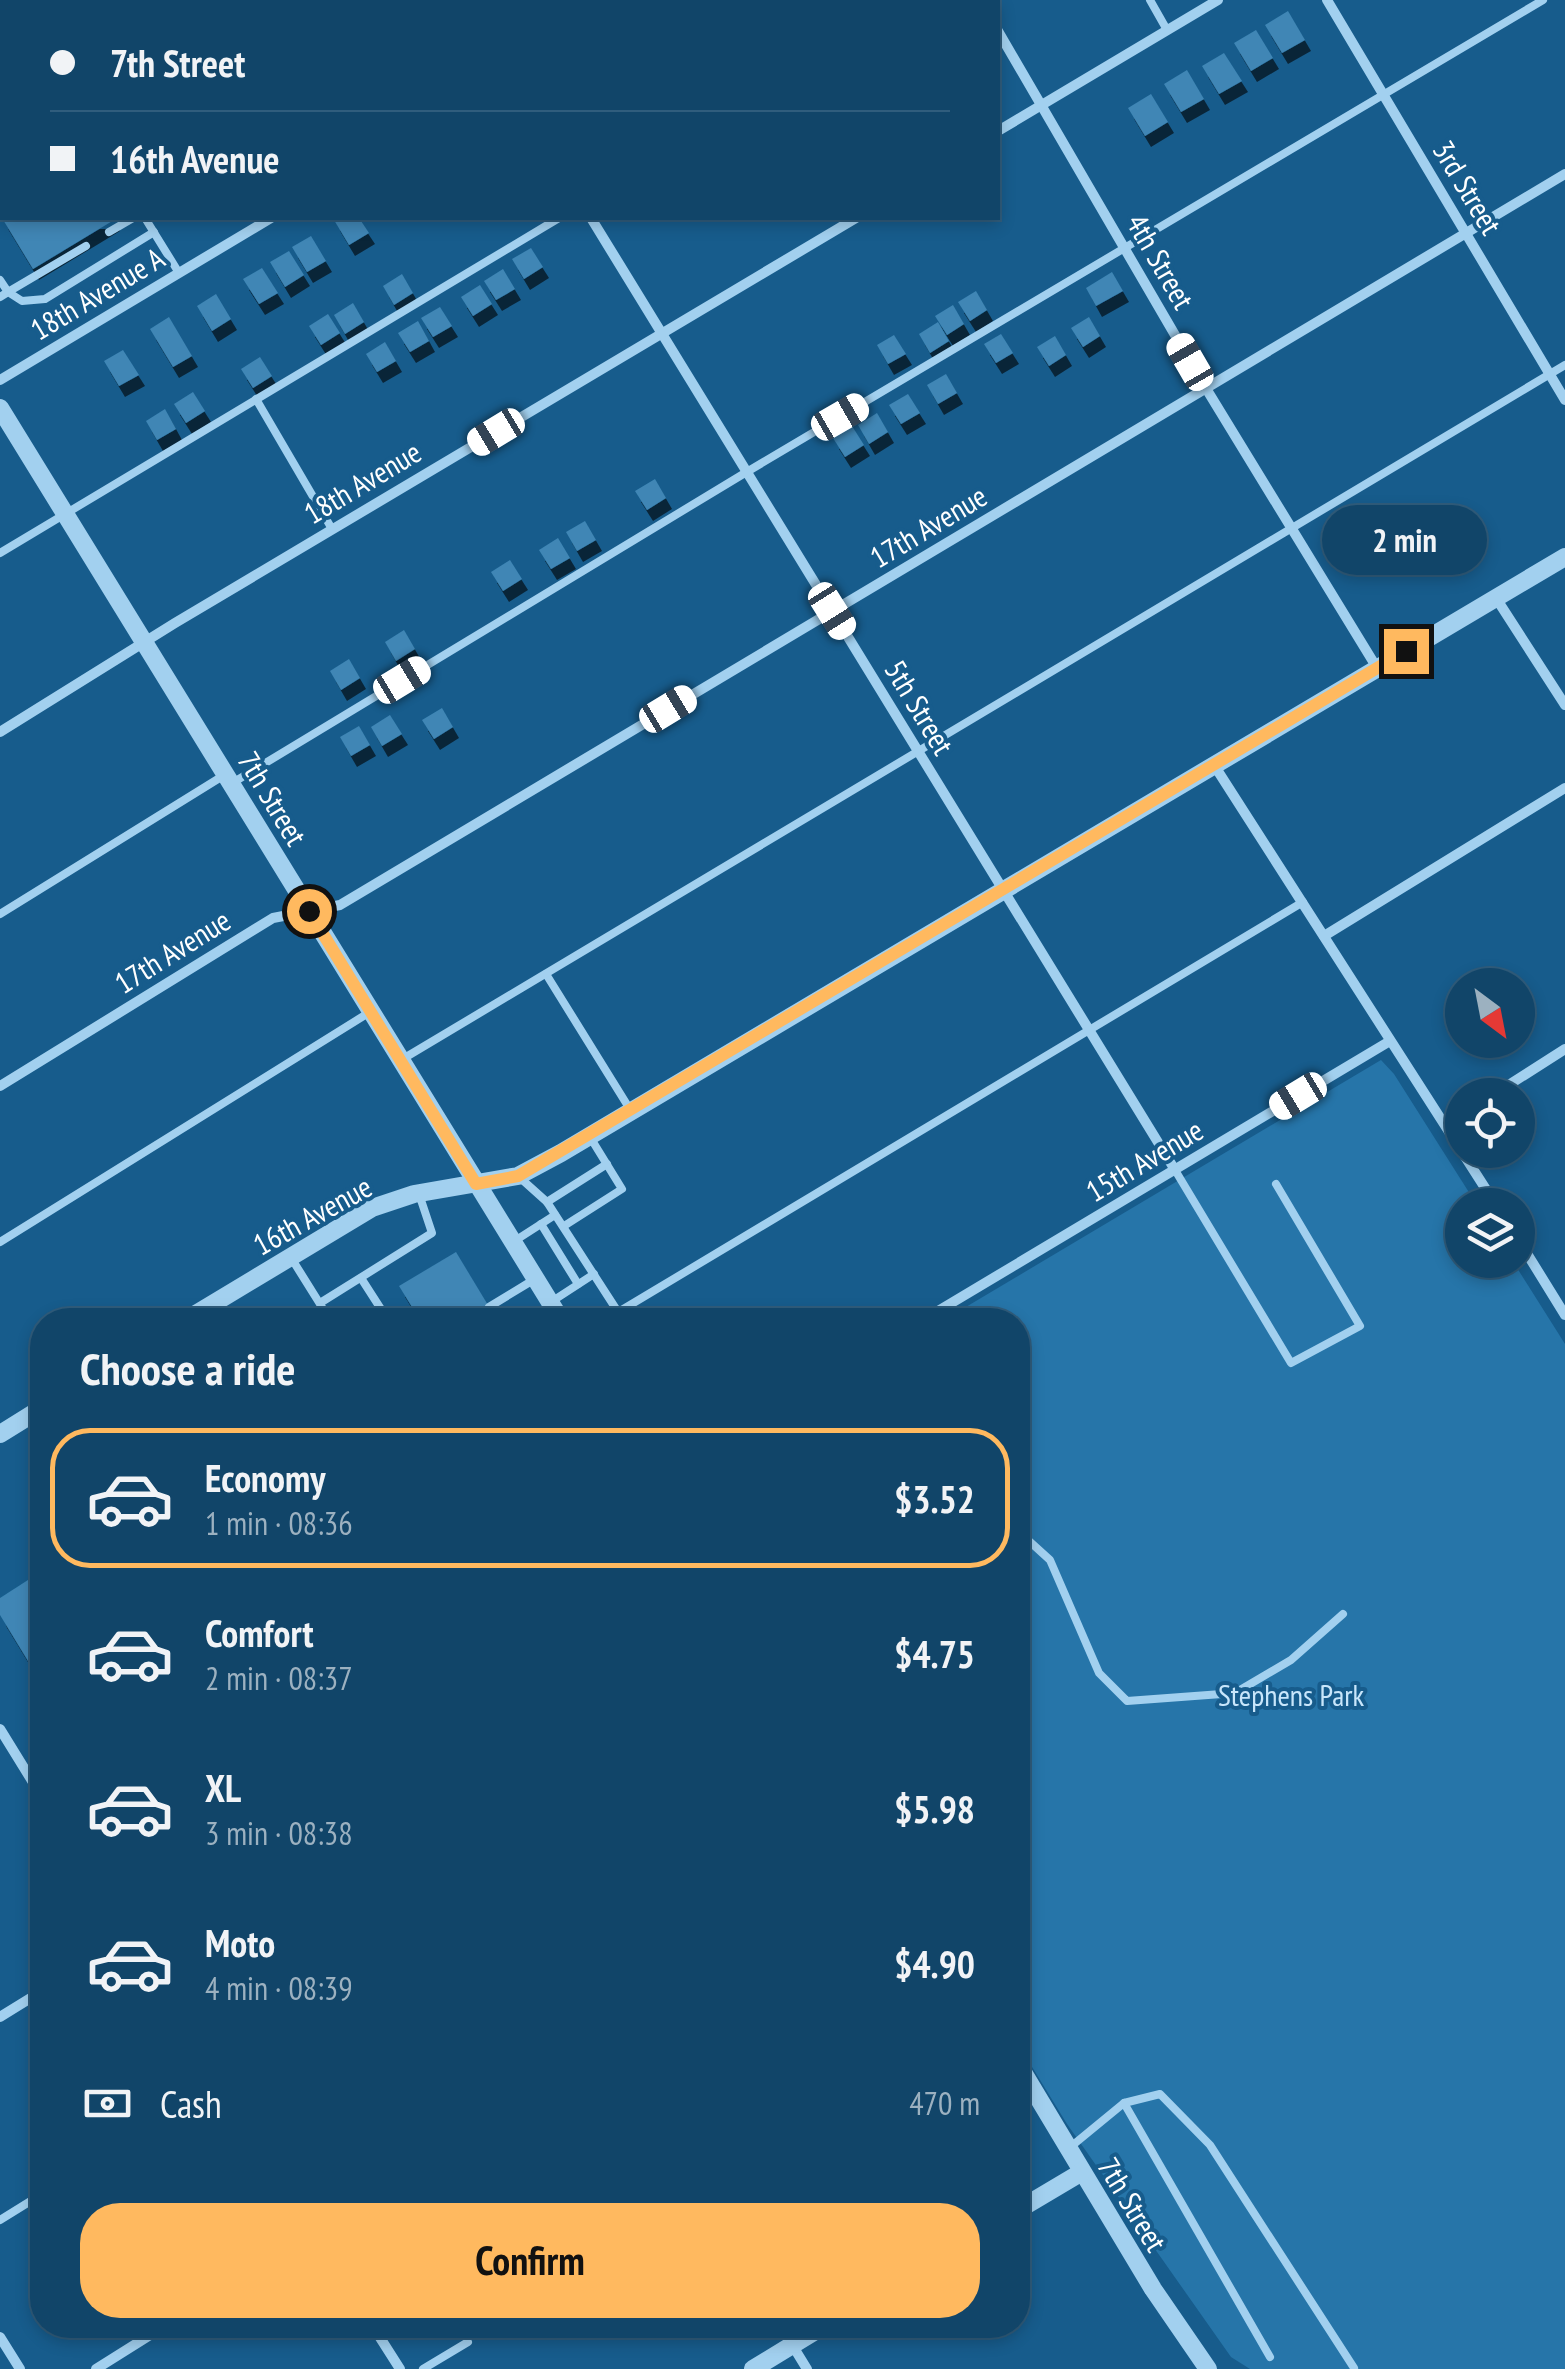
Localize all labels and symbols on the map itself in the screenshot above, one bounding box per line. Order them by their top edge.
street label: 3rd Street [1425,133,1512,242]
street label: 4th Street [1118,206,1204,316]
street label: 18th Avenue A [23,237,172,348]
car [1162,329,1218,395]
car [807,389,873,445]
car [463,404,529,460]
street label: 18th Avenue [296,432,428,532]
street label: 17th Avenue [862,476,994,576]
callout: 2 min [1324,506,1488,576]
car [803,578,861,644]
route end [1384,629,1429,674]
car [369,652,435,708]
street label: 5th Street [877,653,964,762]
car [635,681,701,737]
street label: 7th Street [230,744,317,853]
route start [287,889,332,934]
street label: 17th Avenue [107,900,237,1002]
north arrow [1445,968,1535,1058]
car [1265,1068,1331,1124]
street label: 15th Avenue [1078,1110,1210,1210]
street label: 16th Avenue [246,1166,378,1264]
park label: Stephens Park [1218,1675,1364,1714]
street label: 7th Street [1090,2150,1177,2259]

